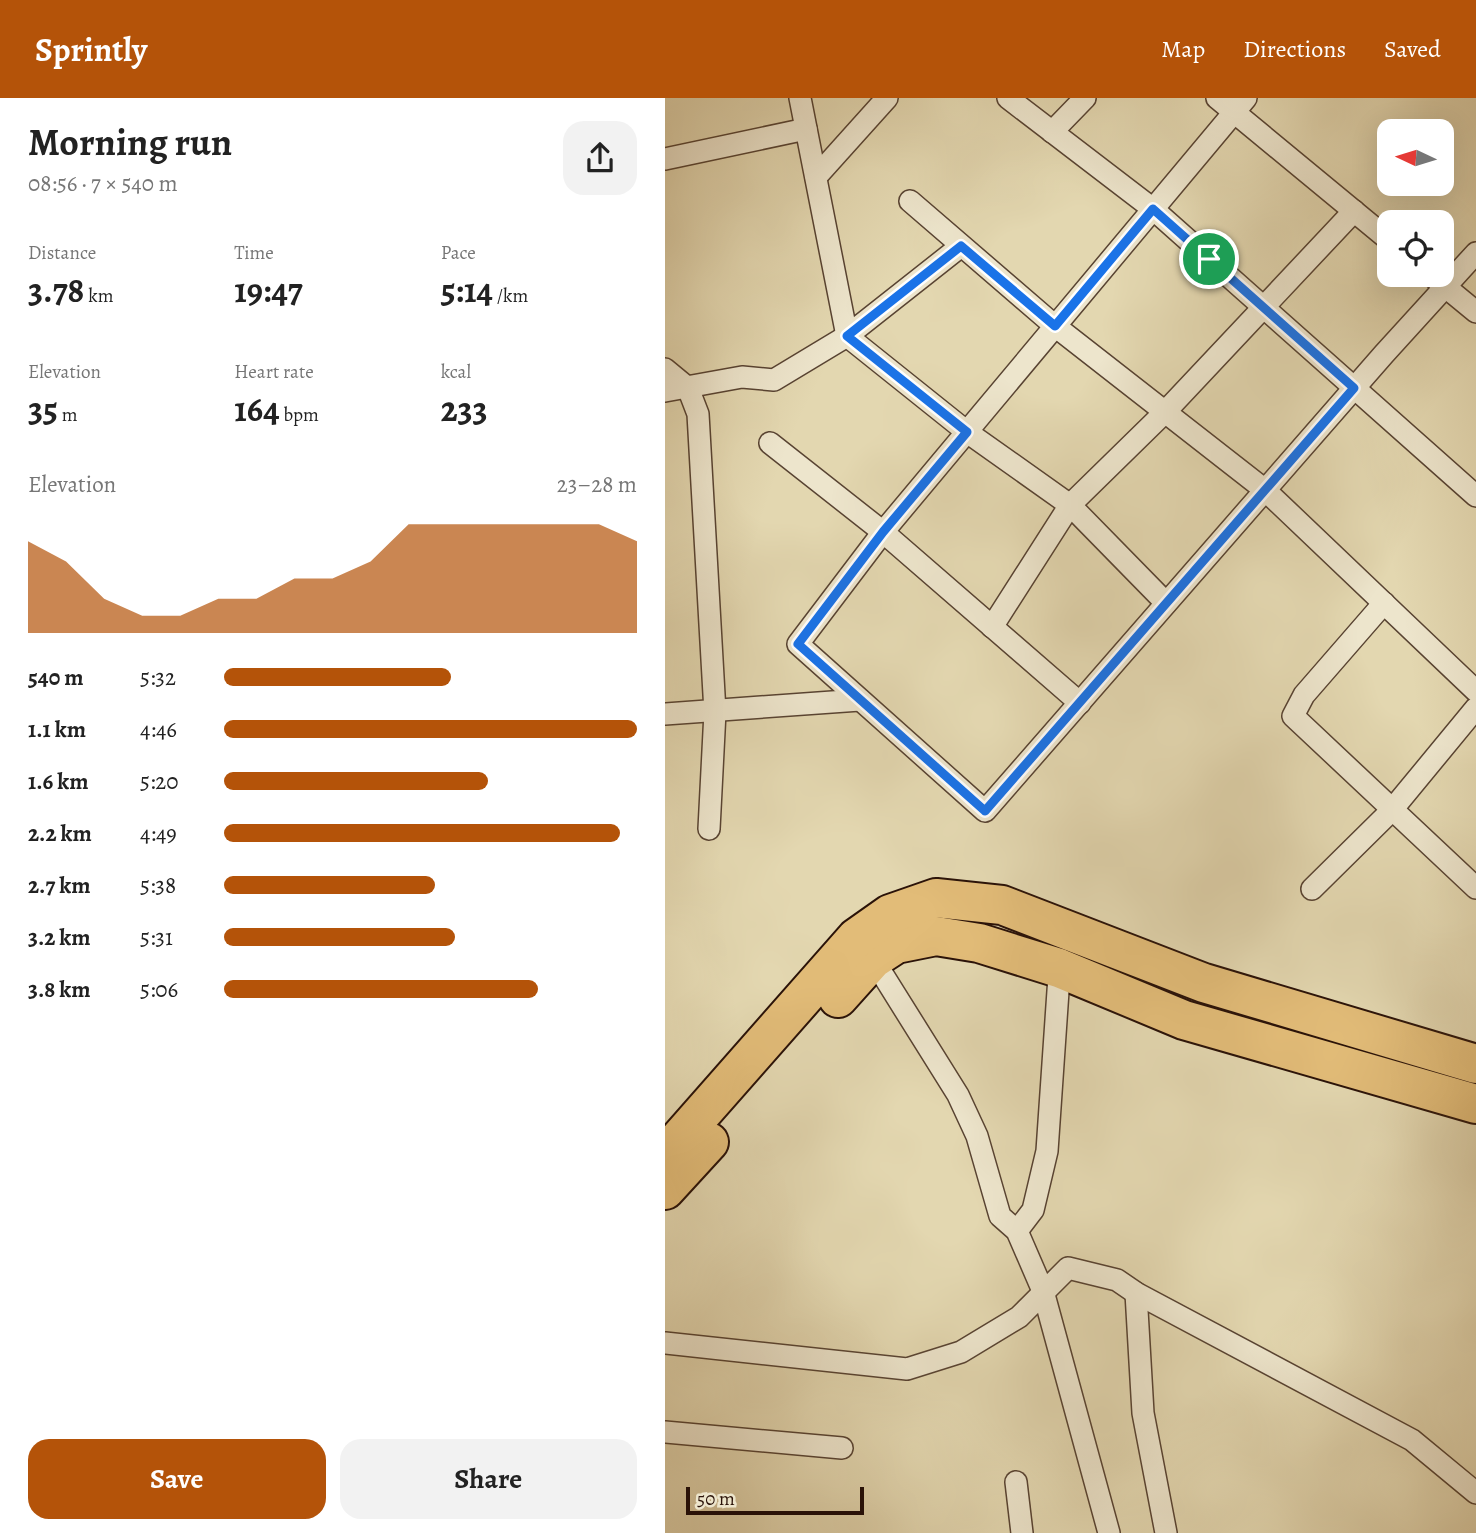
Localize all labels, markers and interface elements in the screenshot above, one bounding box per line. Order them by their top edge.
text: Sprintly [35,27,147,72]
text: Map [1161,33,1205,65]
text: Directions [1243,33,1346,65]
text: Saved [1384,33,1441,65]
text: Morning run [28,116,232,168]
north arrow [1377,119,1454,196]
map controls [1377,119,1454,287]
button: share [563,121,637,195]
text: 08:56 · 7 × 540 m [28,168,178,199]
button: locate [1377,210,1454,287]
pin [1179,229,1239,289]
text: Distance [28,240,96,266]
text: Time [234,240,274,266]
text: Pace [441,240,476,266]
icon: arrive [1190,240,1228,278]
text: 3.78 [28,266,84,314]
text: 19:47 [234,266,303,314]
text: 5:14 [441,266,493,314]
text: km [84,283,113,309]
text: /km [493,283,528,309]
text: Elevation [28,359,101,385]
text: Heart rate [234,359,314,385]
text: kcal [441,359,471,385]
text: 35 [28,385,58,433]
text: 164 [234,385,280,433]
text: 233 [441,385,488,433]
text: m [58,402,78,428]
text: bpm [280,402,319,428]
text: Elevation [28,469,116,500]
text: 23–28 m [557,469,637,500]
text: 540 m [28,662,83,693]
text: 5:32 [140,662,176,693]
text: 1.1 km [28,714,86,745]
text: 4:46 [140,714,177,745]
text: 1.6 km [28,766,88,797]
text: 5:20 [140,766,179,797]
text: 2.2 km [28,818,92,849]
text: 4:49 [140,818,177,849]
text: 2.7 km [28,870,90,901]
text: 5:38 [140,870,176,901]
text: 3.2 km [28,922,91,953]
text: 5:31 [140,922,173,953]
text: 3.8 km [28,974,90,1005]
text: 5:06 [140,974,178,1005]
button: Save [28,1439,326,1519]
button: Share [340,1439,637,1519]
scale bar [686,1484,865,1516]
text: 50 m [697,1486,735,1512]

